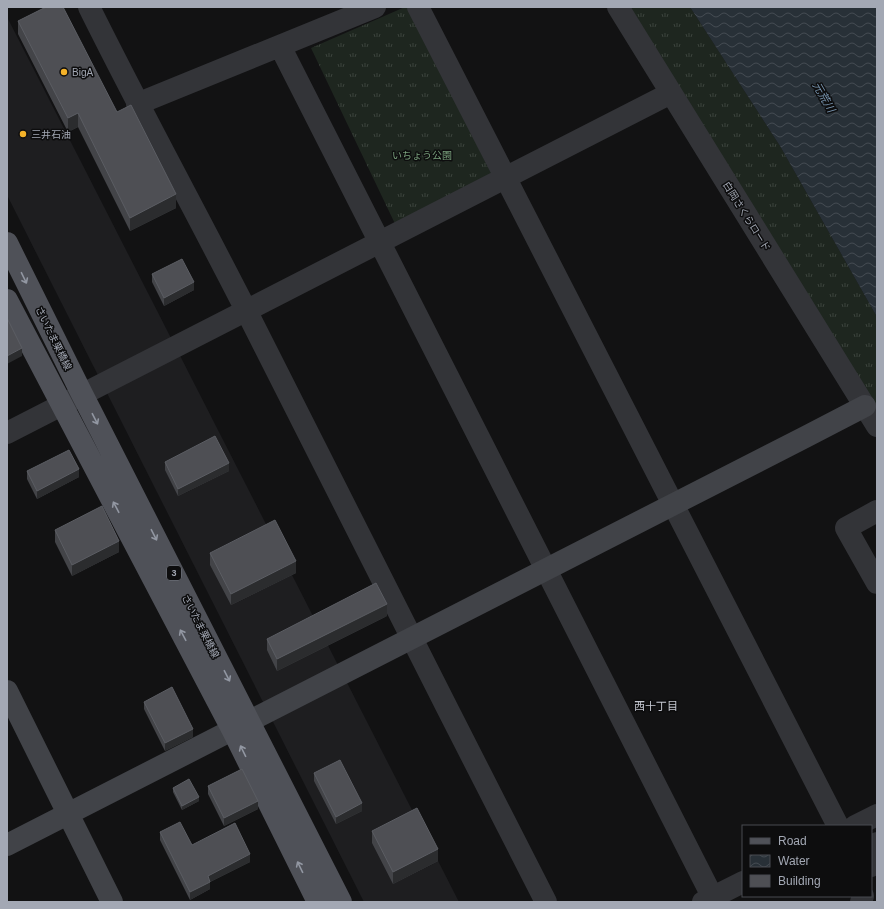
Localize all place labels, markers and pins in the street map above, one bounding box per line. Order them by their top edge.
marker: BigA [59,67,69,77]
place label: BigA [72,67,93,78]
marker: 三井石油 [18,129,28,139]
place label: 三井石油 [31,129,71,140]

